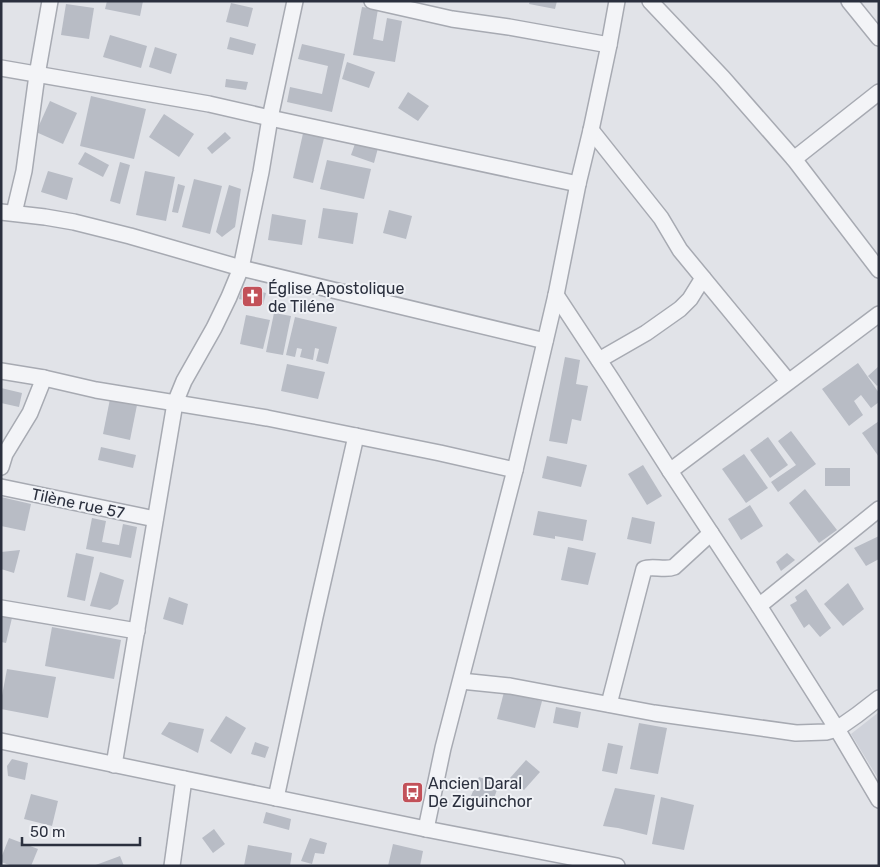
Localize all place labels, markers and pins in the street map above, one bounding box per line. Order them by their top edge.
place label: Église Apostolique de Tiléne [268,279,404,316]
church icon: Église Apostolique de Tiléne [240,285,264,309]
place label: Ancien Daral De Ziguinchor [428,774,532,811]
bus stop icon: Ancien Daral De Ziguinchor [400,780,424,804]

